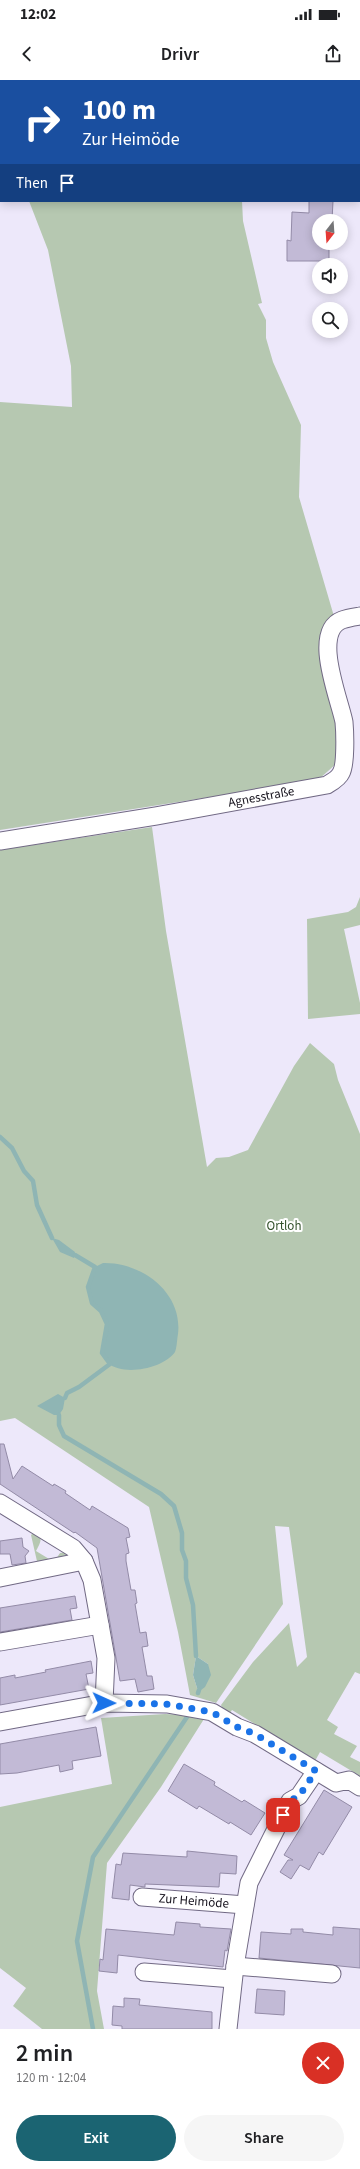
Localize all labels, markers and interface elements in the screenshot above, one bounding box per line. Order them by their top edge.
text: 12:02 [20,4,56,25]
text: Drivr [161,42,199,67]
icon: back [16,43,38,65]
icon: share [322,43,344,65]
text: 100 m [82,90,156,130]
icon: right [16,96,68,148]
text: Zur Heimöde [82,127,180,152]
icon: arrive [56,172,78,194]
text: Then [16,173,48,194]
north arrow [312,214,348,250]
map controls [312,214,348,338]
button: sound [312,258,348,294]
button: search [312,302,348,338]
street label: Agnesstraße [227,782,296,812]
park label: Ortloh [267,1217,301,1235]
position arrow [83,1682,125,1724]
pin [266,1798,300,1832]
icon: arrive [272,1804,294,1826]
street label: Zur Heimöde [158,1889,230,1913]
text: 2 min [16,2036,73,2071]
button: close [302,2042,344,2084]
text: 120 m · 12:04 [16,2069,86,2087]
button: Exit [16,2115,176,2161]
button: Share [184,2115,344,2161]

